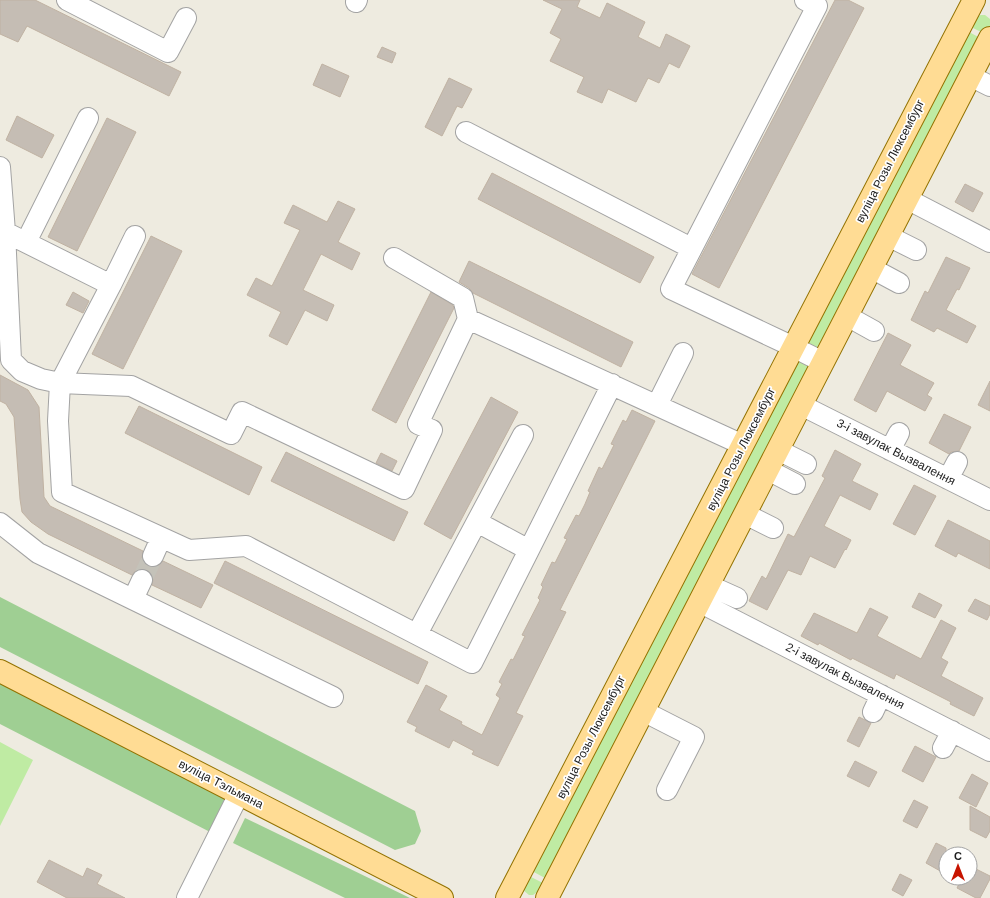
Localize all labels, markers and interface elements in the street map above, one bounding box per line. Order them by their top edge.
street label: вуліца Розы Люксембург [853,96,927,225]
street label: вуліца Розы Люксембург [704,384,778,513]
street label: 3-і завулак Вызвалення [834,416,958,488]
street label: 2-і завулак Вызвалення [783,640,907,712]
street label: вуліца Розы Люксембург [554,672,628,801]
street label: вуліца Тэльмана [176,757,266,812]
north arrow [938,846,978,886]
text: С [954,850,962,862]

